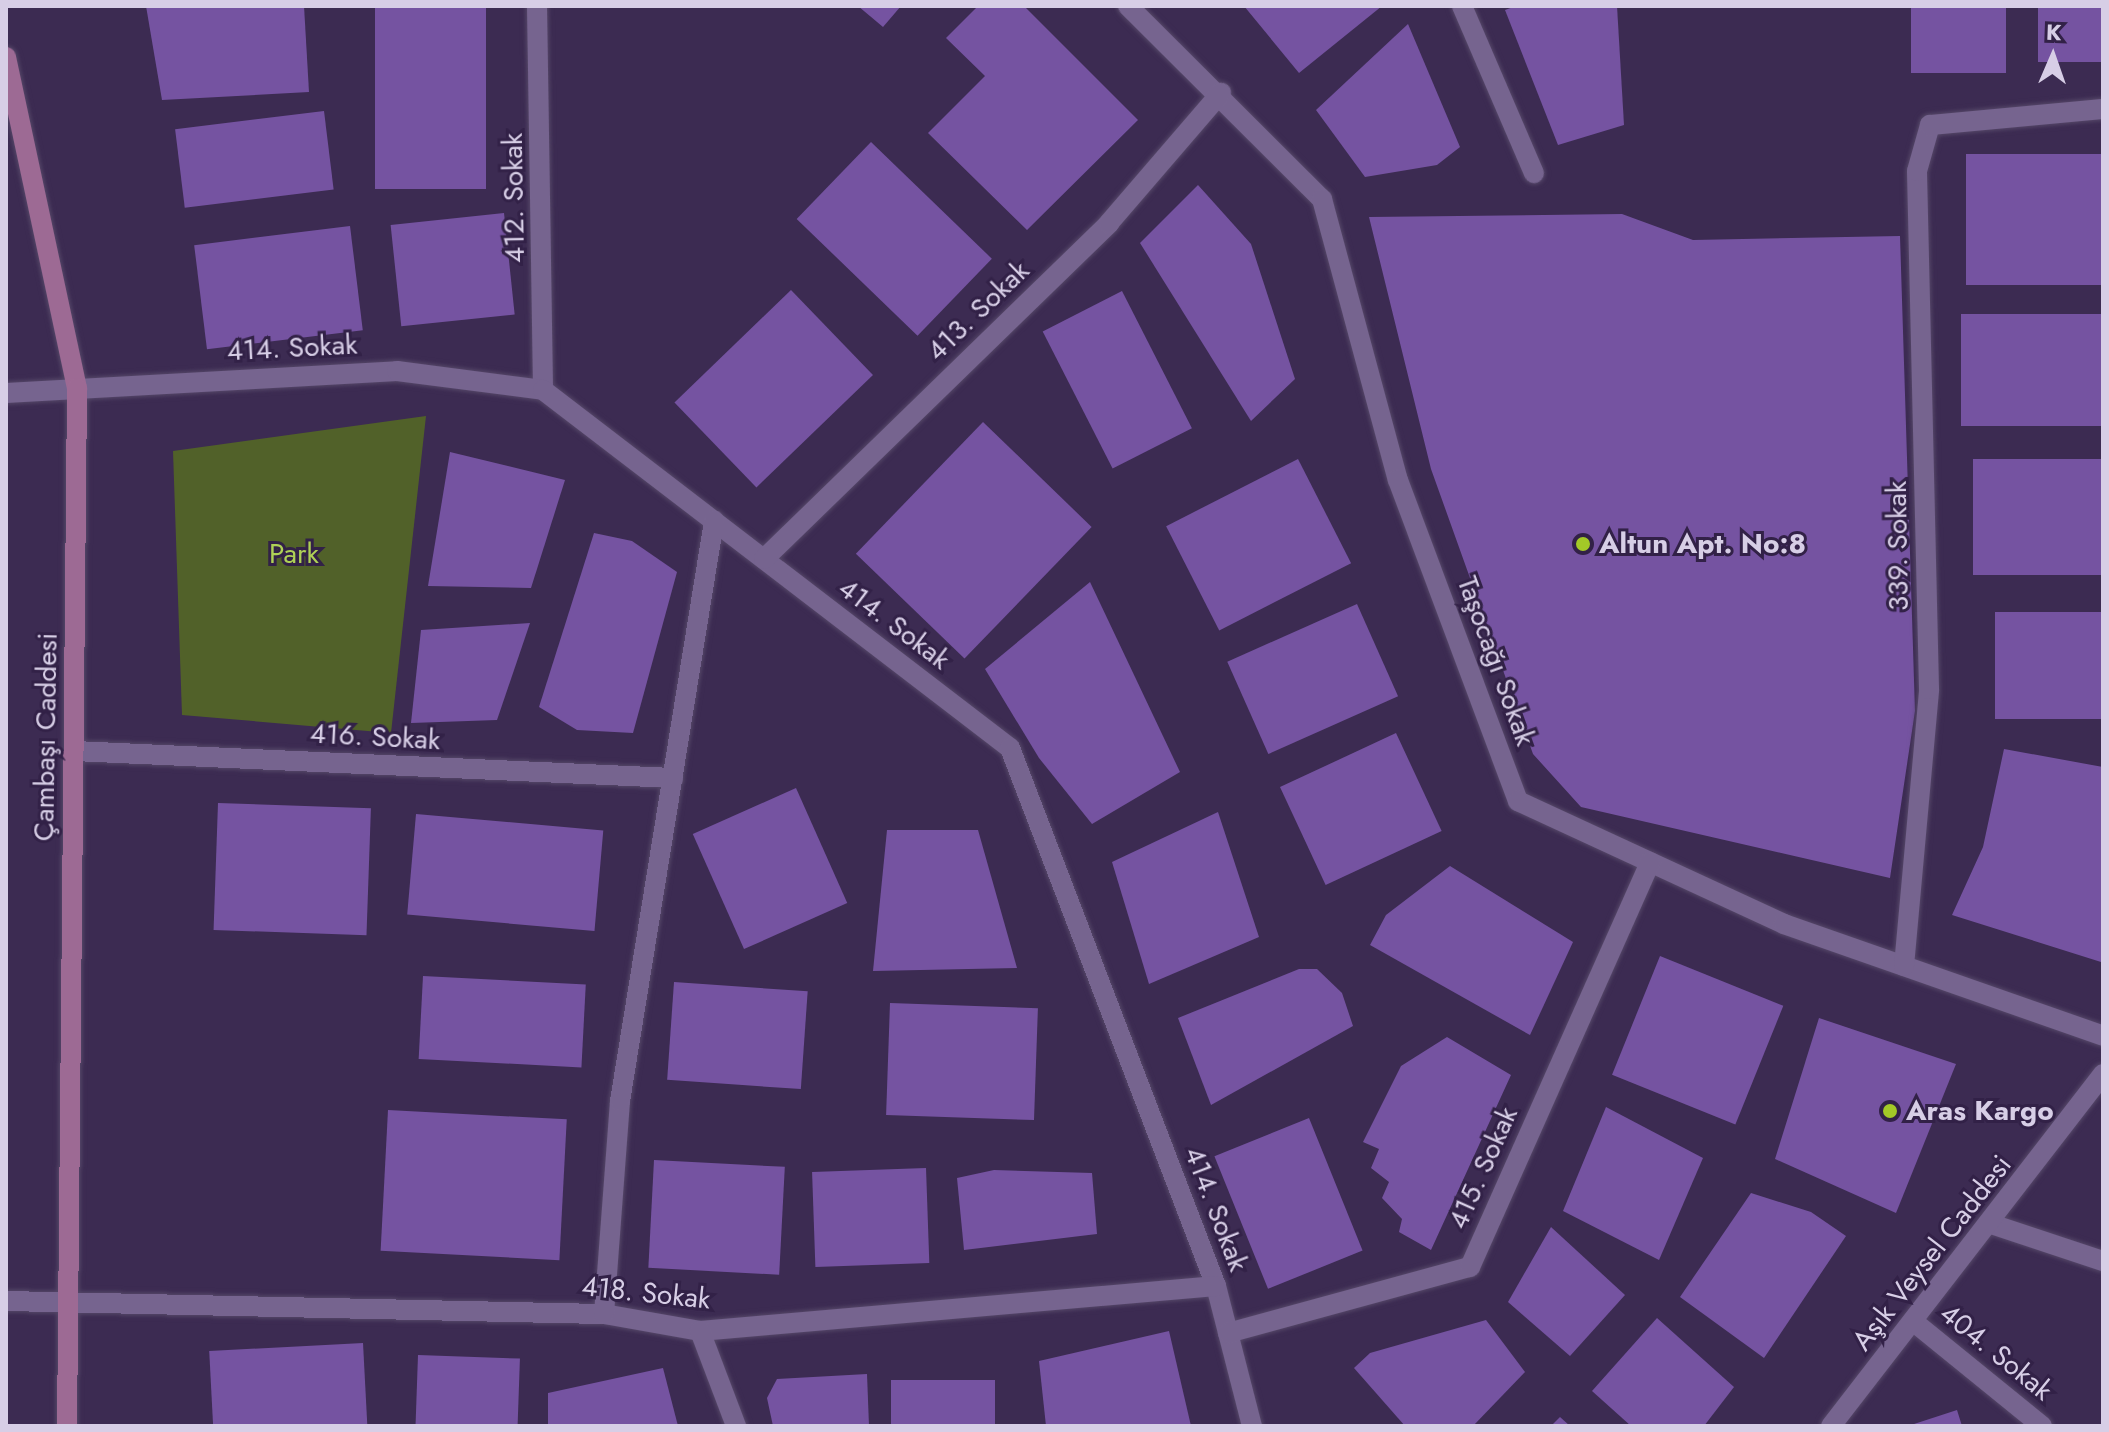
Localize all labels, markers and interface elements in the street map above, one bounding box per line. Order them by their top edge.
north arrow [2013,16,2093,96]
text: K [2046,16,2062,48]
street label: 412. Sokak [496,133,532,263]
street label: 413. Sokak [920,254,1036,368]
street label: 414. Sokak [226,328,358,368]
street label: 339. Sokak [1880,481,1916,611]
place label: Altun Apt. No:8 [1599,527,1806,561]
marker: Altun Apt. No:8 [1574,535,1592,553]
park label: Park [269,537,319,571]
street label: 414. Sokak [832,571,956,677]
street label: Taşocağı Sokak [1450,572,1542,750]
street label: Çambaşı Caddesi [27,633,65,841]
street label: 416. Sokak [309,717,441,757]
place label: Aras Kargo [1906,1094,2054,1128]
street label: 415. Sokak [1441,1102,1525,1234]
marker: Aras Kargo [1881,1102,1899,1120]
street label: 414. Sokak [1177,1142,1255,1276]
street label: Aşık Veysel Caddesi [1845,1149,2019,1357]
street label: 418. Sokak [580,1270,712,1316]
street label: 404. Sokak [1933,1296,2059,1408]

